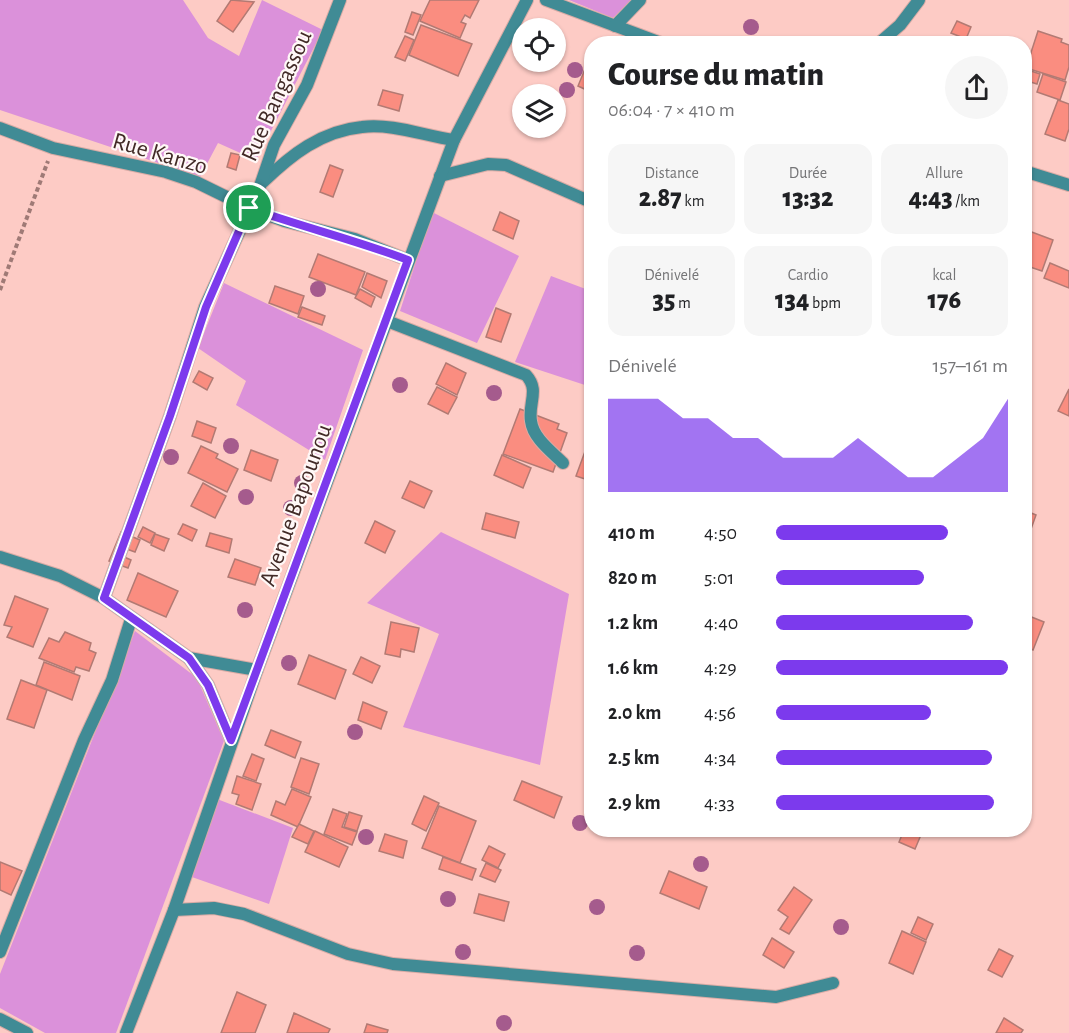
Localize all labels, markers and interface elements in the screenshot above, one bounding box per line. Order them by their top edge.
map controls [512,18,566,138]
button: locate [512,18,566,72]
street label: Rue Bangassou [237,27,317,165]
button: share [945,56,1008,119]
text: Course du matin [608,59,824,92]
button: layers [512,84,566,138]
text: 06:04 · 7 × 410 m [608,100,735,120]
street label: Rue Kanzo [110,129,210,179]
text: Distance [645,165,699,181]
text: Durée [789,165,827,181]
text: Allure [925,165,963,181]
pin [223,182,274,233]
text: 2.87 [639,185,682,211]
text: 13:32 [783,185,833,211]
text: 4:43 [909,185,953,211]
icon: arrive [232,191,265,224]
text: km [682,193,704,209]
text: /km [953,193,980,209]
text: Dénivelé [644,267,699,283]
text: Cardio [788,267,828,283]
text: kcal [932,267,957,283]
text: 35 [653,287,675,313]
text: 134 [775,287,809,313]
text: 176 [927,287,961,313]
text: m [675,295,691,311]
text: bpm [809,295,841,311]
text: Dénivelé [608,356,677,376]
text: 157–161 m [932,356,1008,376]
street label: Avenue Bapounou [256,421,336,589]
text: 410 m [608,523,655,543]
text: 4:50 [704,523,737,543]
text: 820 m [608,568,657,588]
text: 5:01 [704,568,734,588]
text: 1.2 km [608,613,658,633]
text: 4:40 [704,613,738,633]
text: 1.6 km [608,658,659,678]
text: 4:29 [704,658,737,678]
text: 2.0 km [608,703,661,723]
text: 4:56 [704,703,736,723]
text: 2.5 km [608,748,660,768]
text: 4:34 [704,748,736,768]
text: 2.9 km [608,793,661,813]
text: 4:33 [704,793,735,813]

